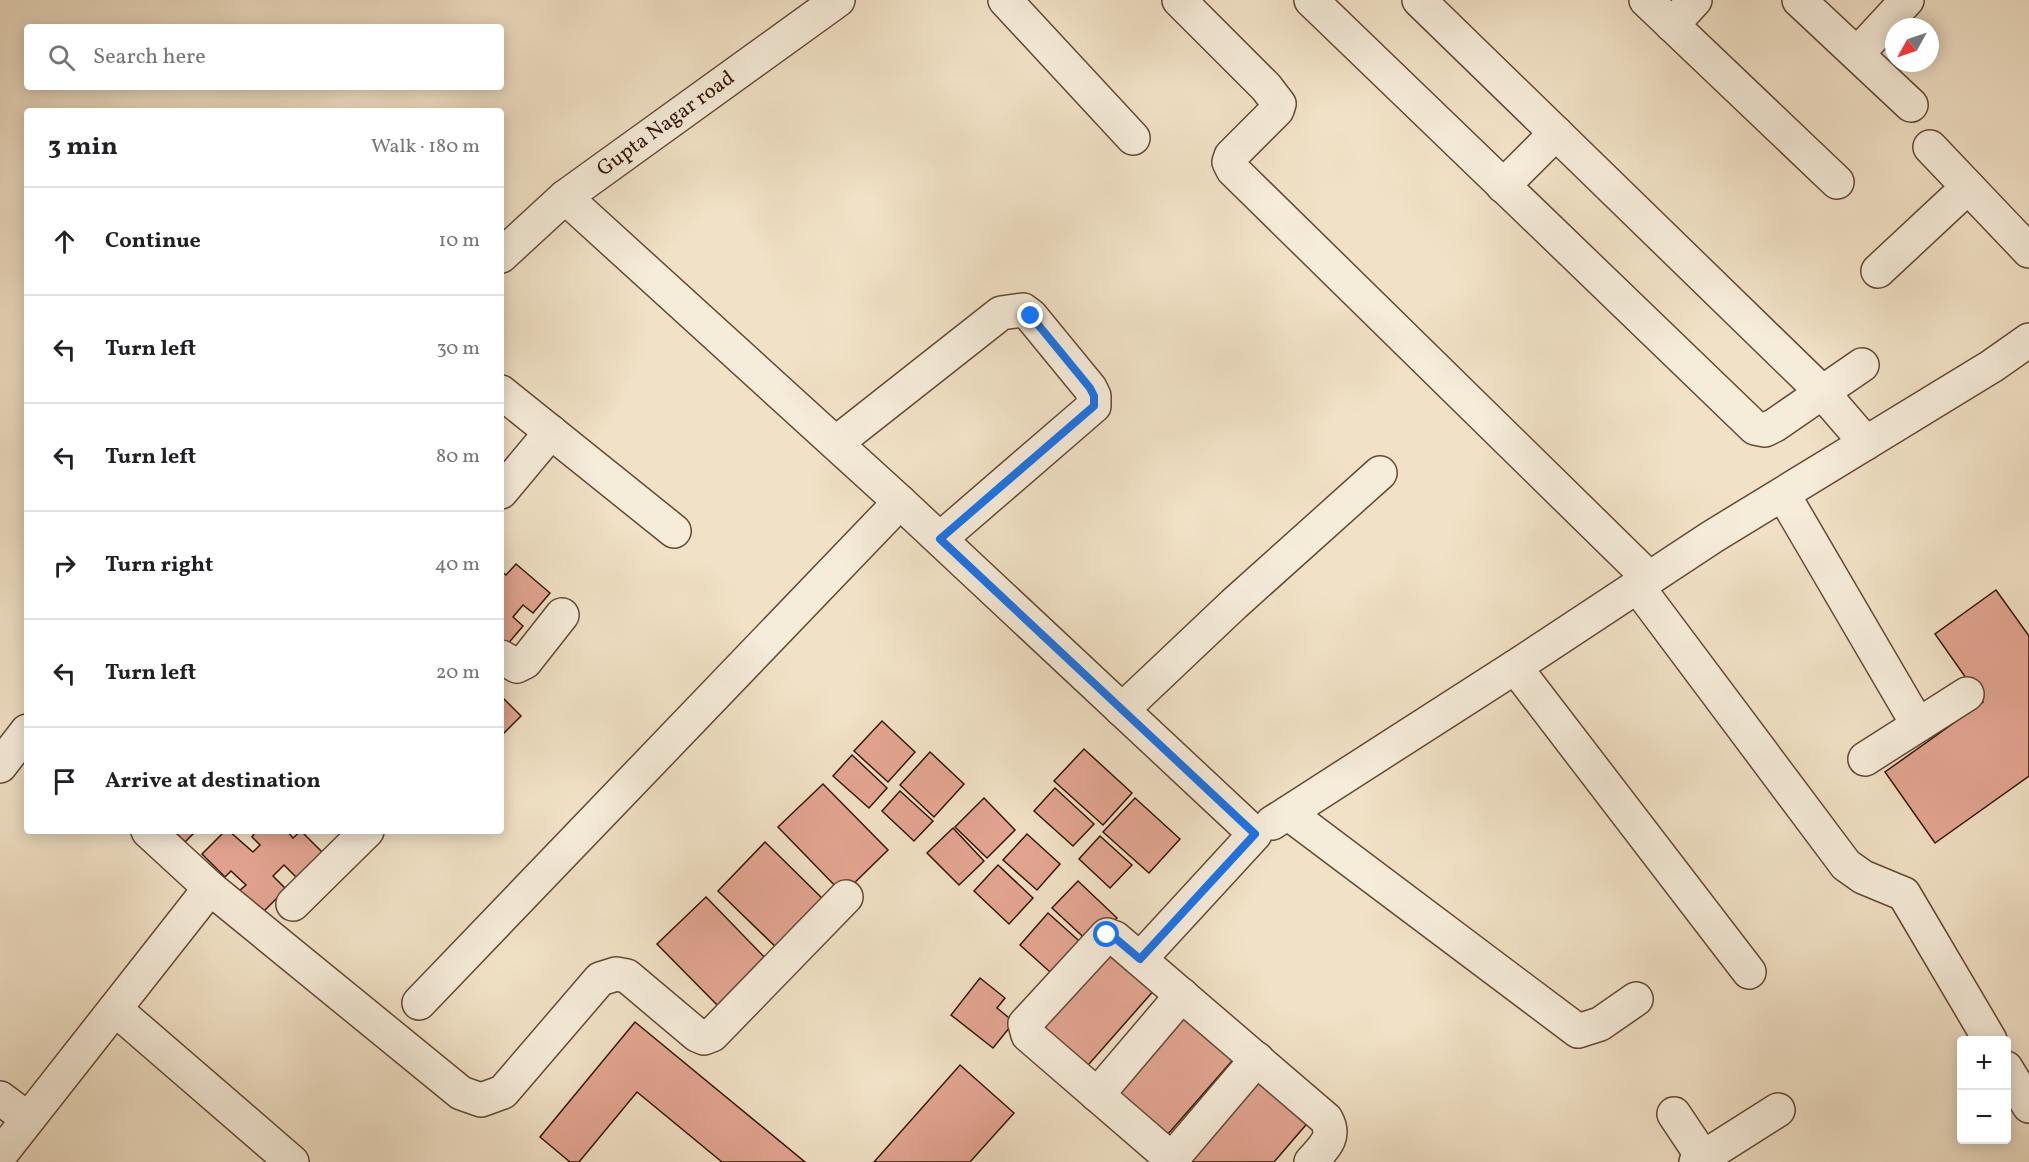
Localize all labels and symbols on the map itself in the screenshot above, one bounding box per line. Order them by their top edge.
north arrow [1885,18,1939,72]
street label: Gupta Nagar road [591,64,741,184]
route end [1017,302,1043,328]
route start [1093,921,1119,947]

